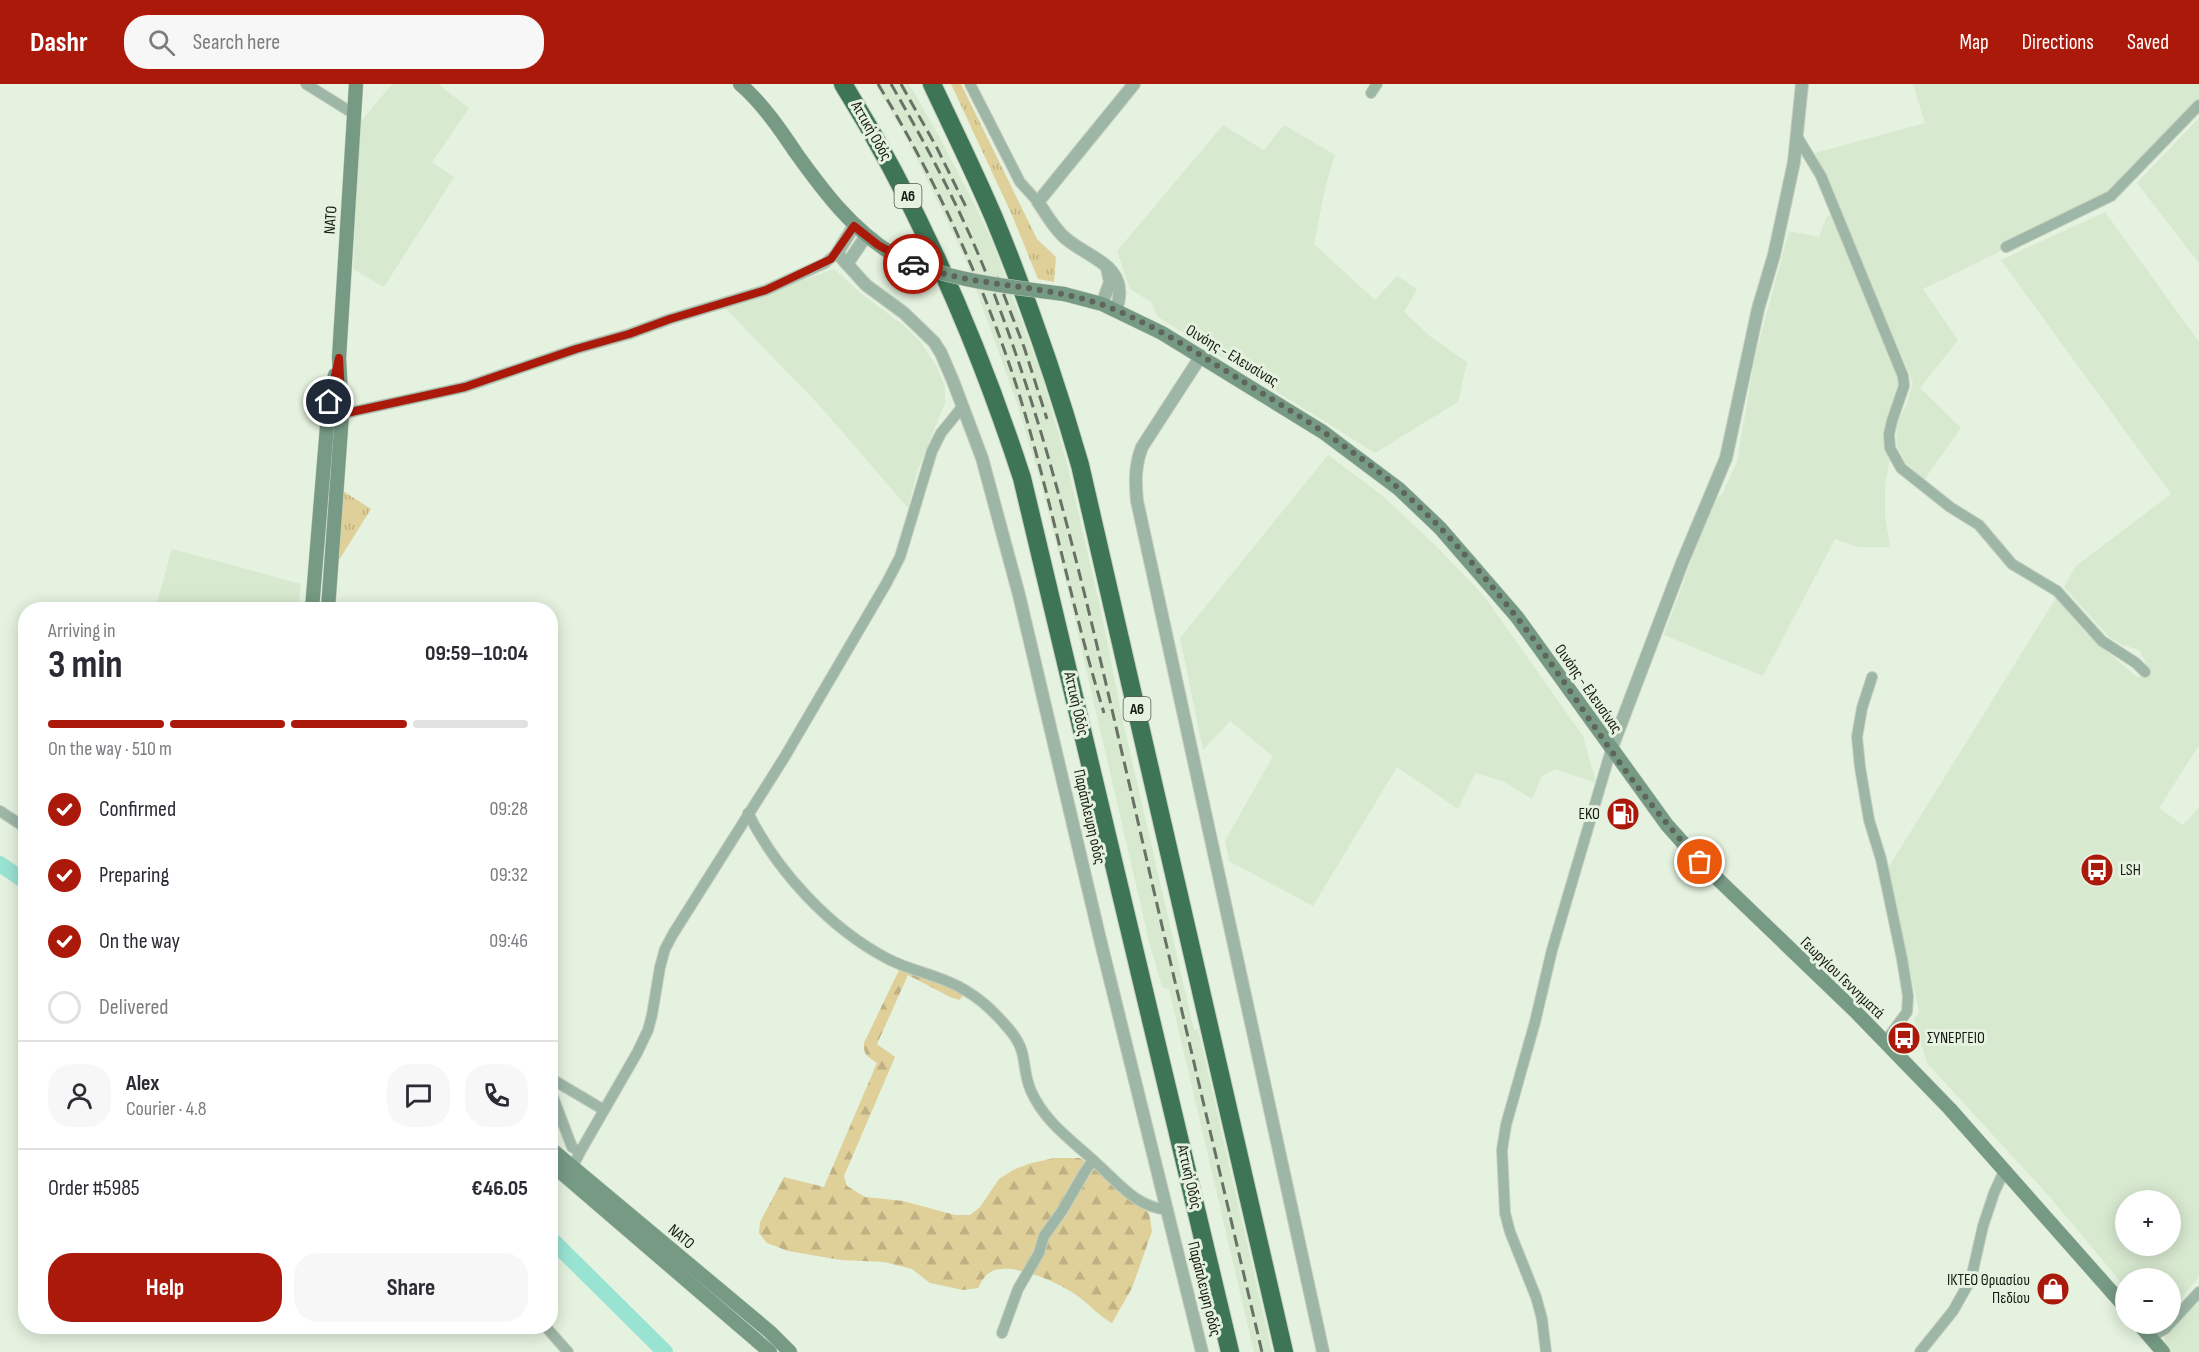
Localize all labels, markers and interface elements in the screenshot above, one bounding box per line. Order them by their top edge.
search box [124,15,544,69]
text: Dashr [30,26,88,59]
icon: search [145,26,178,59]
text: Search here [193,29,280,56]
text: Map [1959,30,1989,55]
text: Directions [2022,30,2094,55]
text: Saved [2127,30,2169,55]
street label: Αττική Οδός [846,97,896,164]
road number: Α6 [894,184,922,208]
street label: ΝΑΤΟ [321,205,341,235]
courier [883,234,943,294]
icon: car [897,248,930,281]
street label: Οινόης - Ελευσίνας [1182,321,1282,391]
pin [303,376,354,427]
icon: home [312,385,345,418]
text: Arriving in [48,619,116,643]
text: 09:59–10:04 [425,640,528,667]
street label: Οινόης - Ελευσίνας [1550,641,1626,737]
text: 3 min [48,642,123,689]
street label: Αττική Οδός [1059,669,1093,738]
road number: Α6 [1124,697,1150,721]
text: On the way · 510 m [48,737,172,761]
street label: Παράπλευρη οδός [1069,768,1109,866]
icon: check [48,793,81,826]
text: Confirmed [99,796,176,823]
fuel station icon: EKO [1605,796,1641,832]
text: 09:28 [489,797,528,821]
place label: EKO [1578,805,1600,824]
pin [1674,836,1725,887]
icon: bag [1683,845,1716,878]
bus stop icon: LSH [2079,852,2115,888]
icon: check [48,859,81,892]
place label: LSH [2120,861,2141,880]
text: Preparing [99,862,169,889]
text: 09:32 [490,863,528,887]
icon: check [48,925,81,958]
text: On the way [99,928,180,955]
text: 09:46 [489,929,528,953]
street label: Γεωργίου Γεννηματά [1796,933,1888,1023]
text: Delivered [99,994,168,1021]
bus stop icon: ΣΥΝΕΡΓΕΙΟ [1886,1020,1922,1056]
place label: ΣΥΝΕΡΓΕΙΟ [1927,1029,1985,1048]
button: person [48,1064,111,1127]
button: chat [387,1064,450,1127]
button: phone [465,1064,528,1127]
text: Alex [126,1070,159,1097]
text: Courier · 4.8 [126,1097,207,1121]
street label: Αττική Οδός [1172,1142,1206,1211]
text: Order #5985 [48,1175,140,1202]
text: €46.05 [471,1175,528,1202]
map controls [2115,1190,2181,1334]
button: + [2115,1190,2181,1256]
street label: ΝΑΤΟ [664,1221,698,1253]
street label: Παράπλευρη οδός [1183,1240,1225,1338]
button: Help [48,1253,282,1322]
button: Share [294,1253,528,1322]
button: − [2115,1268,2181,1334]
place label: ΙΚΤΕΟ Θριασίου Πεδίου [1947,1271,2030,1308]
shop icon: ΙΚΤΕΟ Θριασίου Πεδίου [2035,1271,2071,1307]

